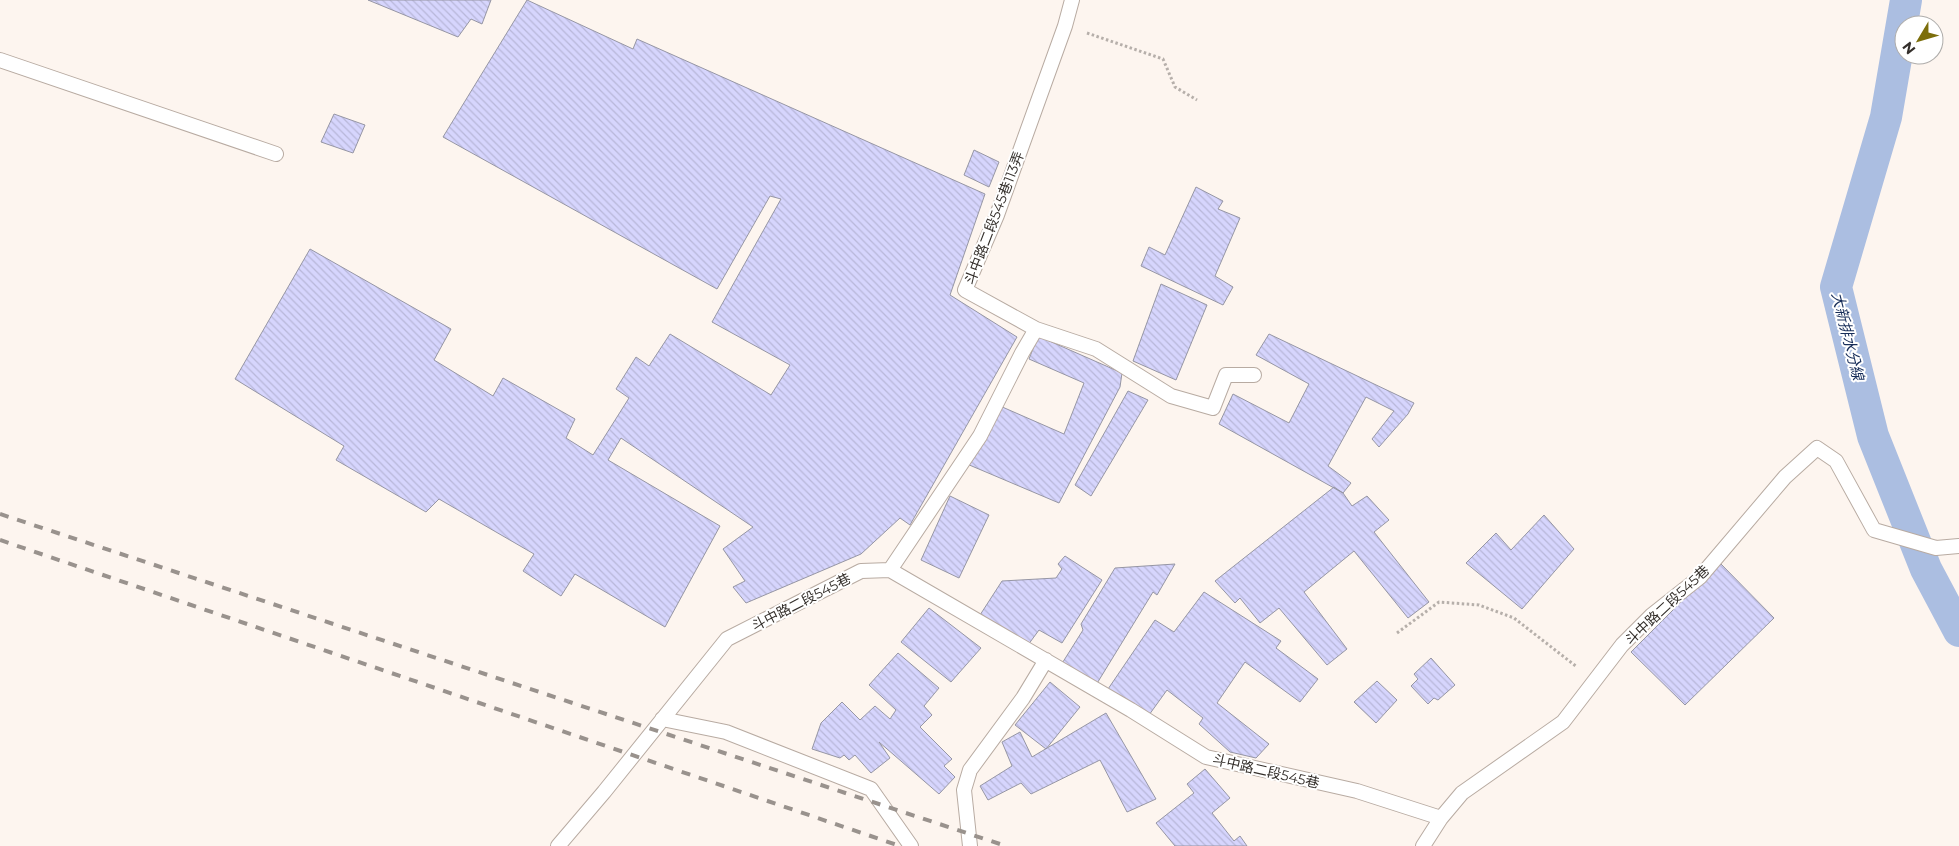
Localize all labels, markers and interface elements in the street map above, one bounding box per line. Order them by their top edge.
north arrow [1894,15,1944,65]
text: N [1898,38,1919,58]
street label: 斗中路二段545巷113弄 [960,149,1028,287]
water label: 大新排水分線 [1828,290,1869,384]
street label: 斗中路二段545巷 [1621,561,1713,649]
street label: 斗中路二段545巷 [748,569,854,635]
street label: 斗中路二段545巷 [1211,750,1321,792]

